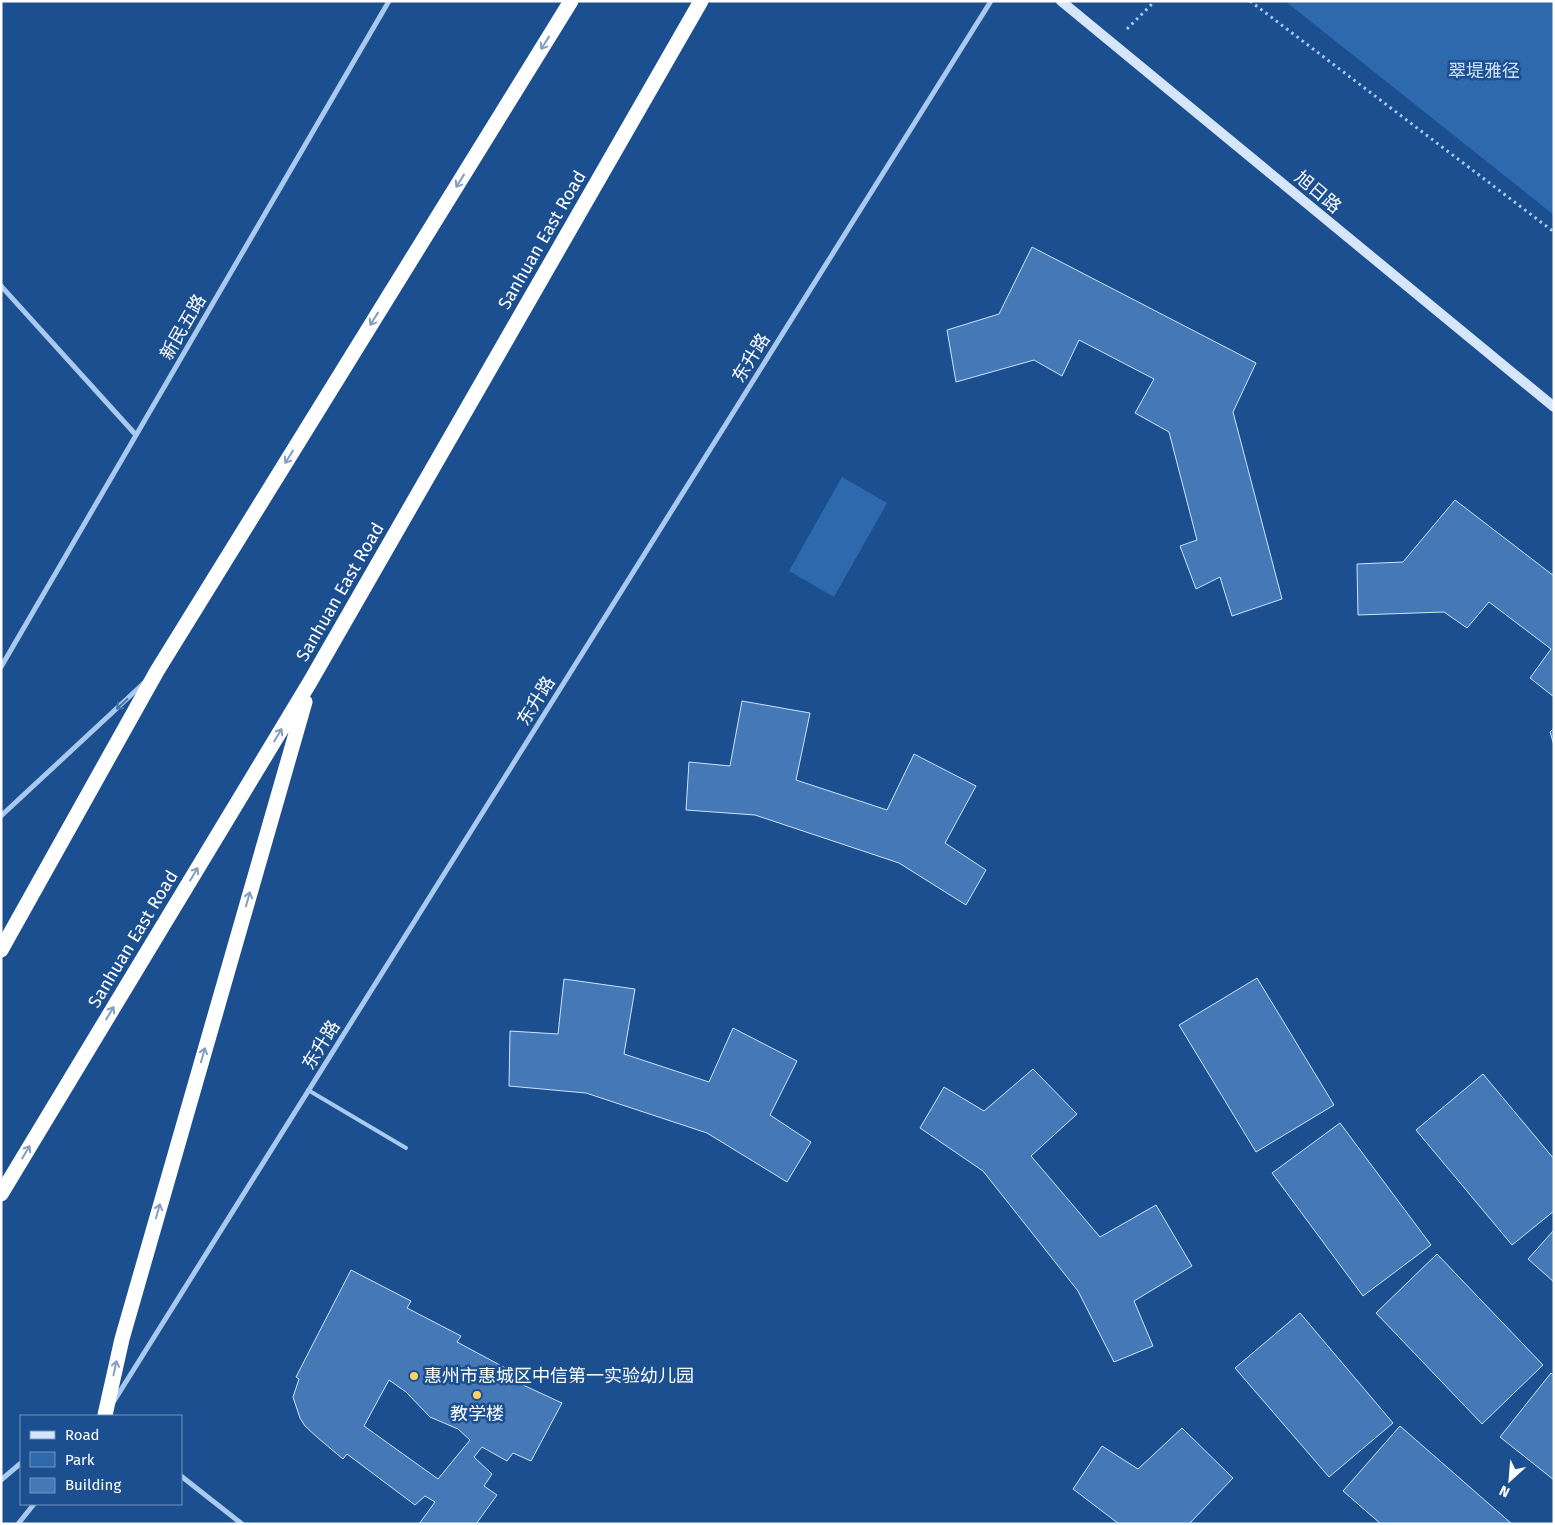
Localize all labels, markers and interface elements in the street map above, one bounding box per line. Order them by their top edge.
one-way arrow [540,35,550,49]
park label: 翠堤雅径 [1448,60,1520,82]
street label: 旭日路 [1290,166,1346,218]
street label: Sanhuan East Road [493,167,591,313]
one-way arrow [455,173,465,187]
street label: 新民五路 [155,290,211,364]
one-way arrow [369,312,379,326]
street label: 东升路 [727,329,775,387]
one-way arrow [284,450,294,464]
street label: Sanhuan East Road [291,519,389,665]
street label: 东升路 [512,672,560,730]
one-way arrow [115,698,128,710]
one-way arrow [274,728,284,742]
street label: Sanhuan East Road [83,866,183,1012]
one-way arrow [189,867,200,881]
one-way arrow [244,891,253,907]
one-way arrow [106,1007,116,1021]
street label: 东升路 [297,1016,345,1074]
one-way arrow [199,1047,209,1063]
one-way arrow [22,1146,32,1160]
one-way arrow [154,1203,164,1219]
one-way arrow [111,1360,120,1376]
place label: 惠州市惠城区中信第一实验幼儿园 [424,1365,694,1387]
marker: 惠州市惠城区中信第一实验幼儿园 [408,1370,420,1382]
marker: 教学楼 [471,1389,483,1401]
place label: 教学楼 [450,1403,504,1425]
legend [20,1415,182,1505]
text: Road [65,1426,100,1444]
text: Park [65,1451,95,1469]
north arrow [1485,1455,1535,1505]
text: Building [65,1476,121,1494]
text: N [1497,1482,1512,1501]

